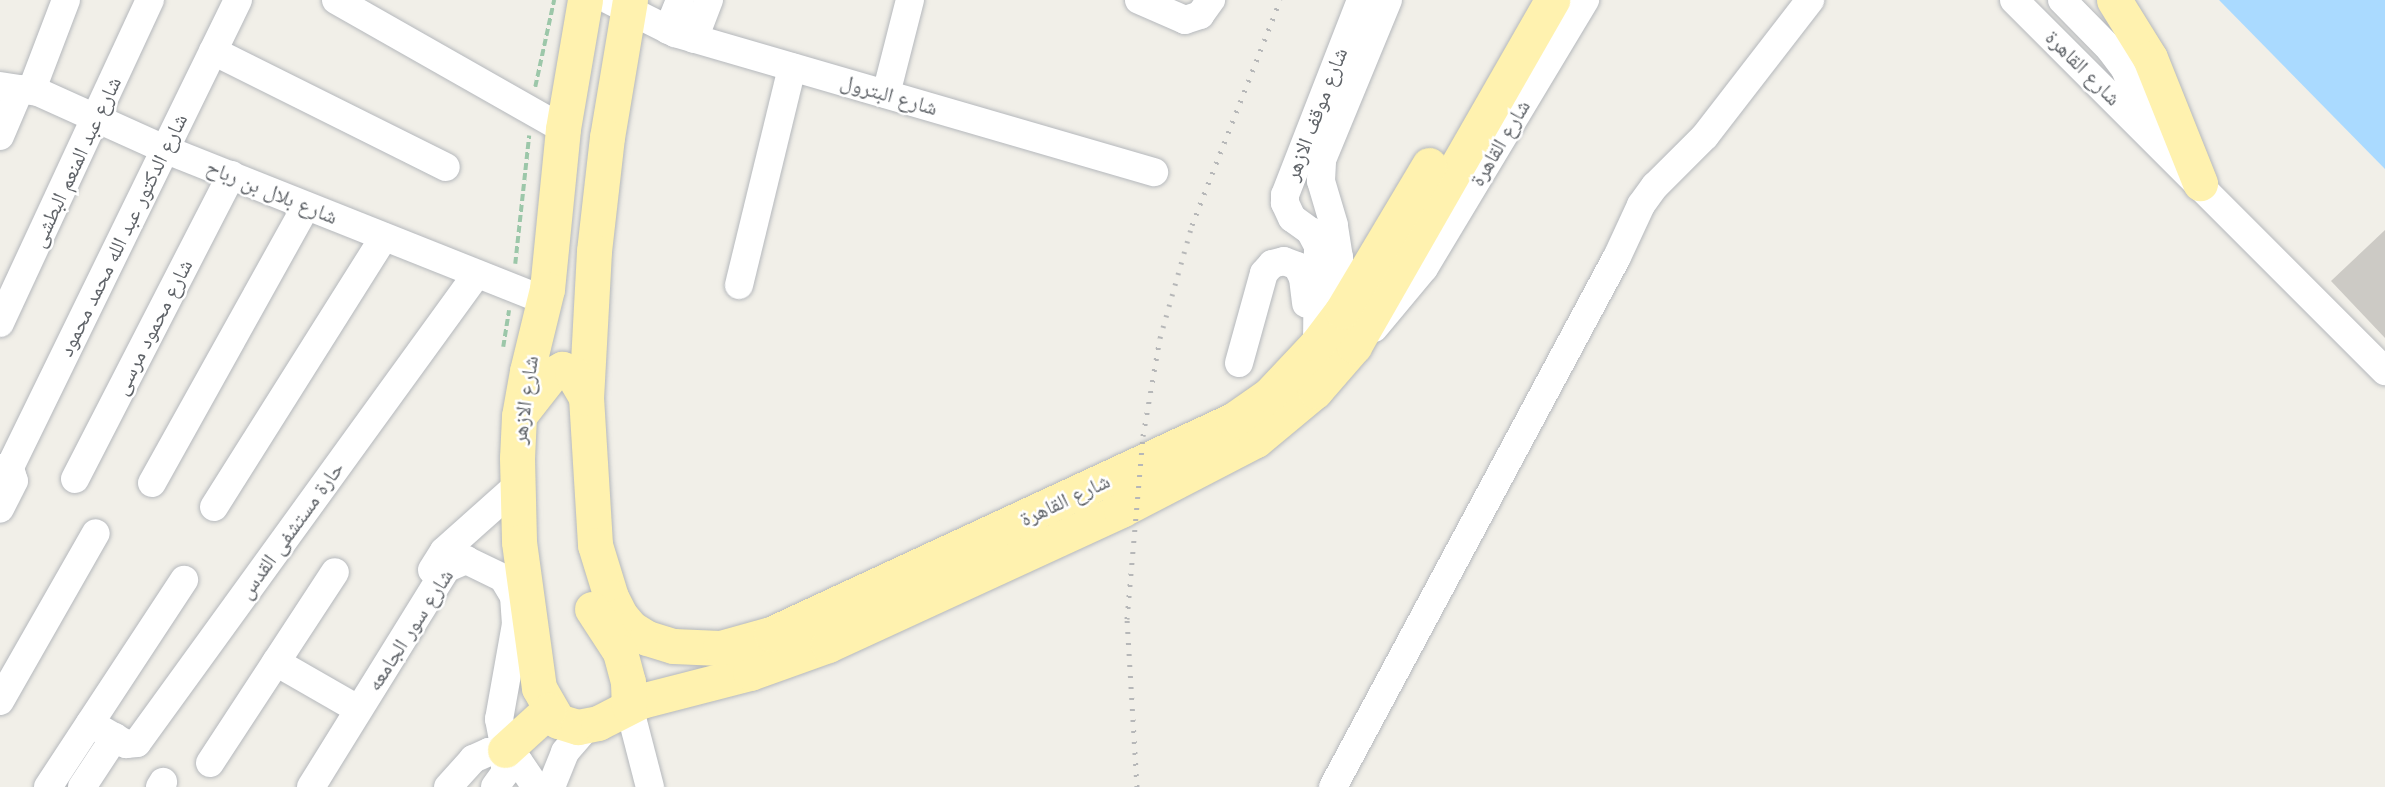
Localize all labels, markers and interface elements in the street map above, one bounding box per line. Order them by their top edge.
street label: شارع القاهرة [2040,25,2126,111]
street label: شارع موقف الازهر [1279,44,1353,184]
street label: شارع البترول [838,69,940,121]
street label: شارع عبد المنعم البطشى [25,73,127,251]
street label: شارع القاهرة [1464,95,1536,191]
street label: شارع الدكتور عبد الله محمد محمود [53,110,193,360]
street label: شارع بلال بن رباح [203,154,341,230]
street label: شارع محمود مرسى [108,255,198,399]
street label: شارع الازهر [506,354,544,446]
street label: حارة مستشفى القدس [233,456,349,604]
street label: شارع القاهرة [1016,468,1114,532]
street label: شارع سور الجامعه [361,564,459,696]

